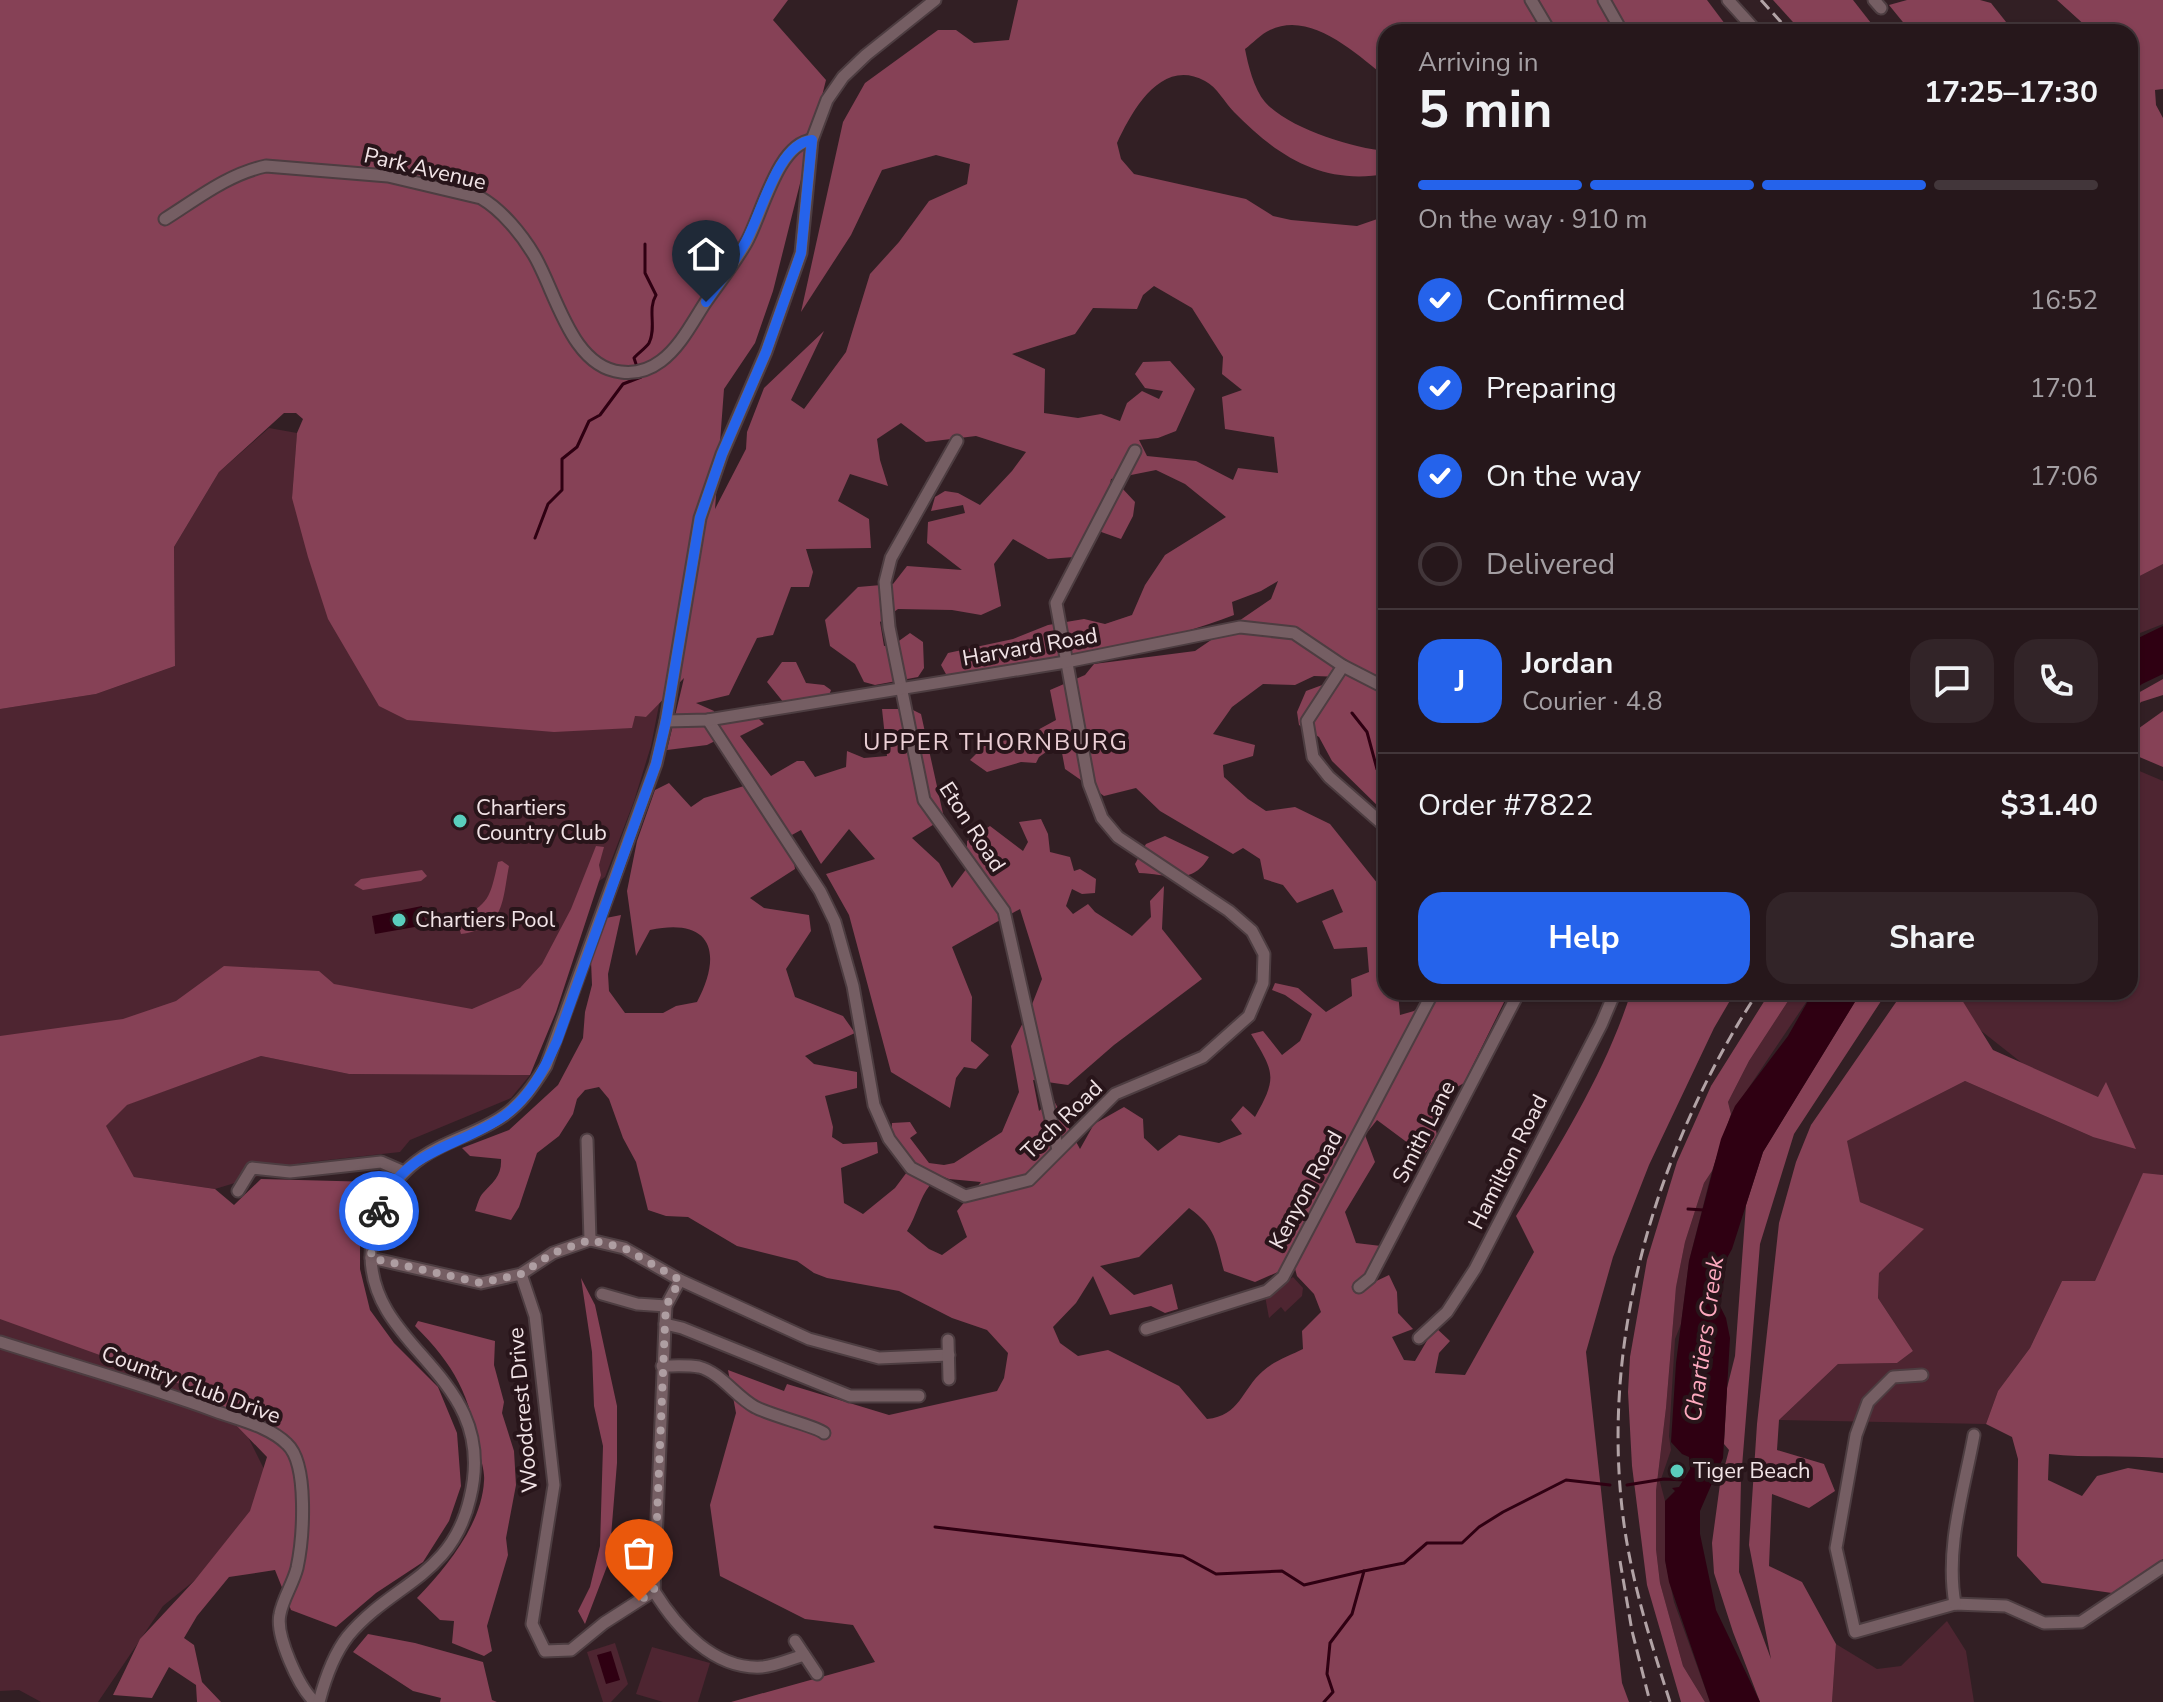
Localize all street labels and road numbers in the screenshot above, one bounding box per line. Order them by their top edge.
street label: Park Avenue [361,140,489,198]
street label: Harvard Road [960,620,1100,674]
street label: Eton Road [932,776,1012,878]
street label: Tech Road [1015,1074,1109,1166]
street label: Smith Lane [1385,1076,1463,1188]
street label: Hamilton Road [1461,1089,1555,1235]
street label: Kenyon Road [1262,1125,1350,1255]
street label: Woodcrest Drive [501,1326,545,1494]
street label: Country Club Drive [97,1339,285,1431]

